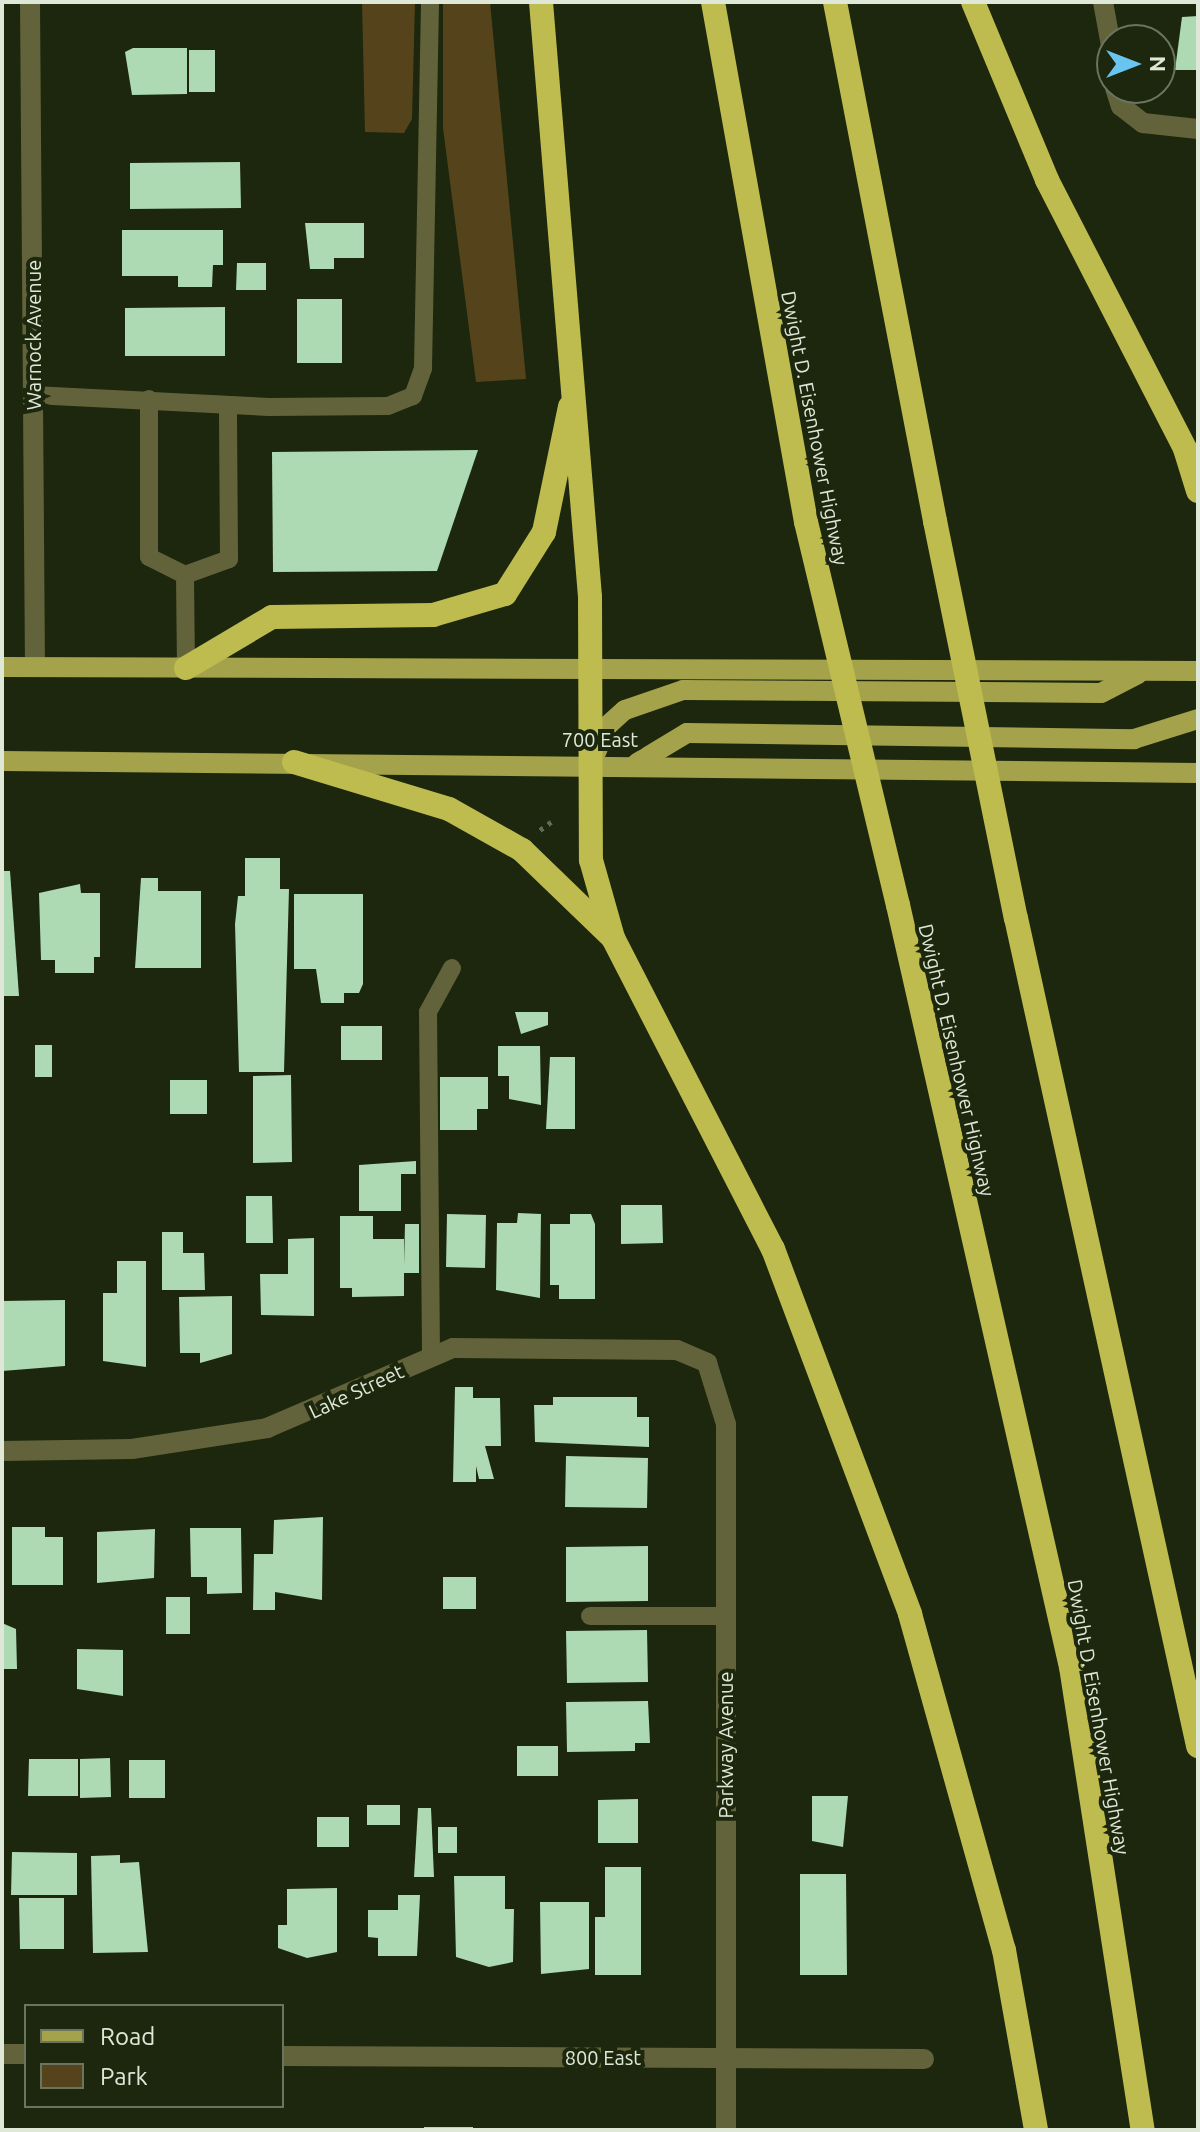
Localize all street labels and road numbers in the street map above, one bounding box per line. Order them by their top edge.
street label: Warnock Avenue [21,260,45,410]
street label: Dwight D. Eisenhower Highway [777,289,853,567]
street label: 700 East [562,727,638,751]
street label: Dwight D. Eisenhower Highway [914,921,1000,1199]
street label: Lake Street [305,1359,407,1423]
street label: Dwight D. Eisenhower Highway [1063,1577,1135,1857]
street label: Parkway Avenue [713,1671,737,1819]
street label: 800 East [565,2045,641,2069]

